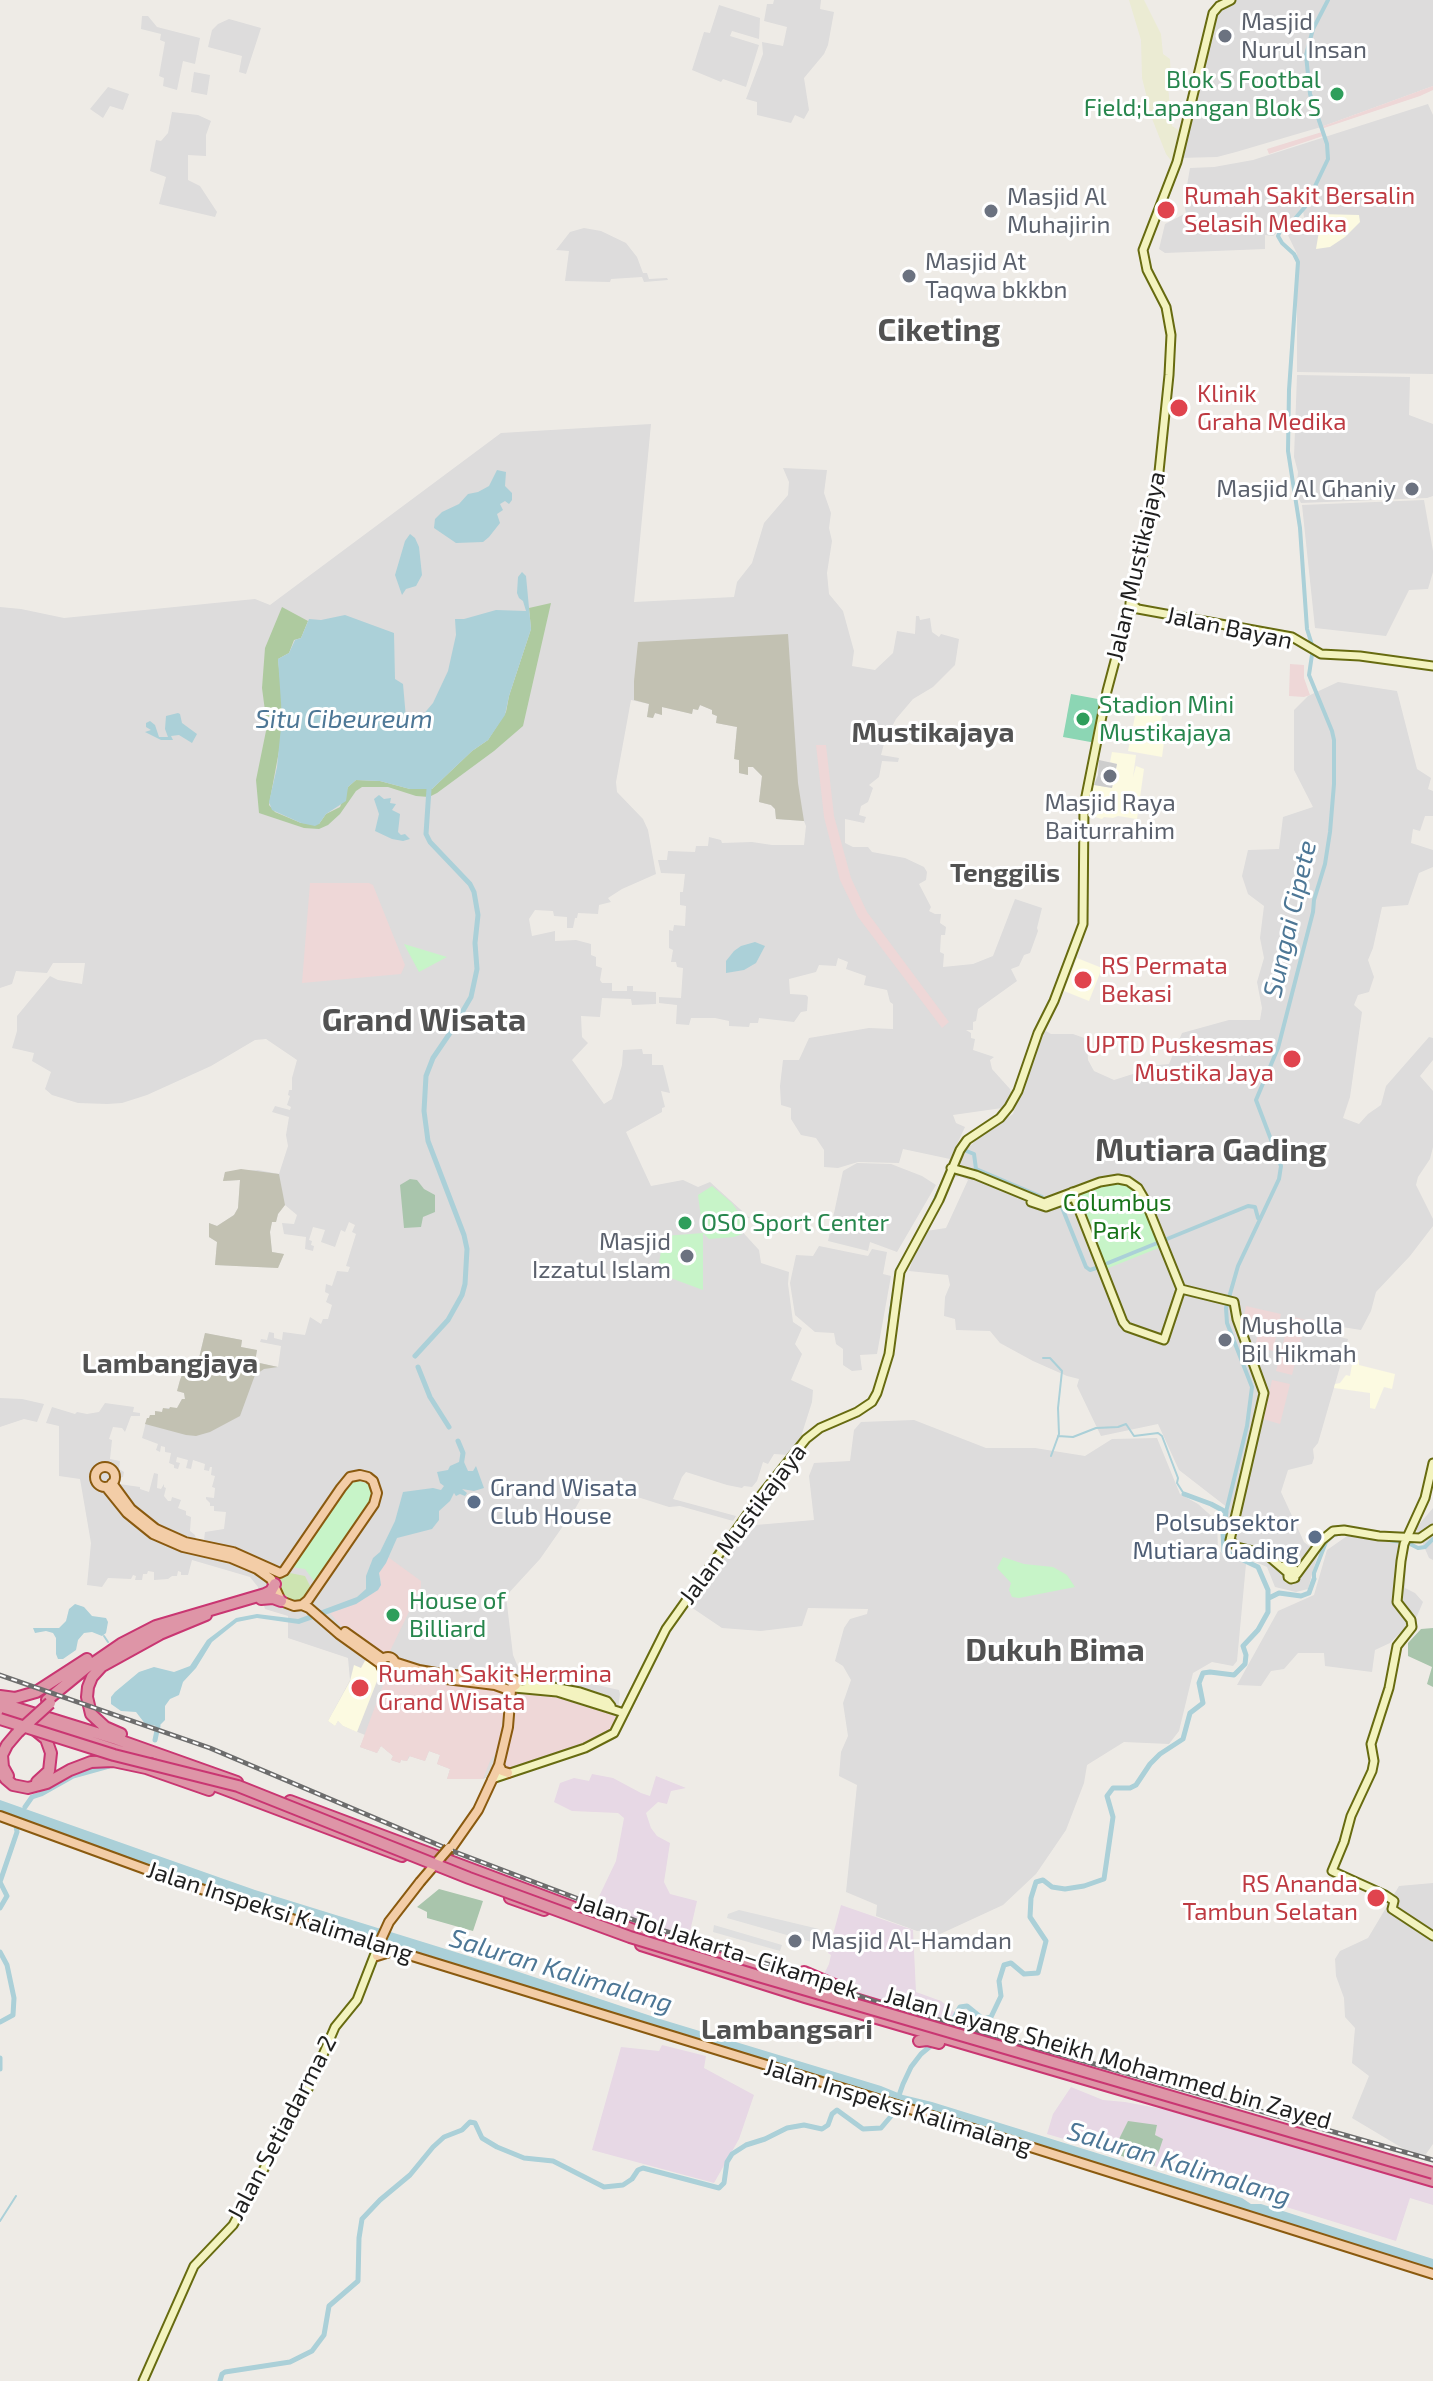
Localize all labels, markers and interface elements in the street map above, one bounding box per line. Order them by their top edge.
place label: Masjid Nurul Insan [1241,8,1367,64]
marker: Masjid Nurul Insan [1216,27,1234,45]
place label: Blok S Footbal Field;Lapangan Blok S [1084,66,1321,122]
marker: Blok S Footbal Field;Lapangan Blok S [1328,85,1346,103]
place label: Rumah Sakit Bersalin Selasih Medika [1184,182,1415,238]
place label: Masjid Al Muhajirin [1007,183,1110,239]
marker: Rumah Sakit Bersalin Selasih Medika [1155,199,1177,221]
marker: Masjid Al Muhajirin [982,202,1000,220]
place label: Masjid At Taqwa bkkbn [925,248,1068,304]
marker: Masjid At Taqwa bkkbn [900,267,918,285]
district label: Ciketing [878,311,1000,349]
place label: Klinik Graha Medika [1197,380,1346,436]
marker: Klinik Graha Medika [1168,397,1190,419]
street label: Jalan Mustikajaya [1100,469,1172,663]
place label: Masjid Al Ghaniy [1216,475,1396,503]
marker: Masjid Al Ghaniy [1403,480,1421,498]
street label: Jalan Bayan [1163,601,1295,655]
place label: Stadion Mini Mustikajaya [1099,691,1234,747]
water label: Situ Cibeureum [255,703,433,735]
marker: Stadion Mini Mustikajaya [1074,710,1092,728]
district label: Mustikajaya [851,716,1015,750]
marker: Masjid Raya Baiturrahim [1101,767,1119,785]
place label: Masjid Raya Baiturrahim [1044,789,1176,845]
water label: Sungai Cipete [1257,837,1323,1001]
district label: Tenggilis [950,857,1060,889]
place label: RS Permata Bekasi [1101,952,1228,1008]
marker: RS Permata Bekasi [1072,969,1094,991]
district label: Grand Wisata [322,1001,526,1039]
place label: UPTD Puskesmas Mustika Jaya [1085,1031,1274,1087]
marker: UPTD Puskesmas Mustika Jaya [1281,1048,1303,1070]
district label: Mutiara Gading [1095,1131,1327,1169]
park label: Columbus Park [1063,1189,1171,1245]
place label: OSO Sport Center [701,1209,889,1237]
marker: OSO Sport Center [676,1214,694,1232]
place label: Masjid Izzatul Islam [532,1228,671,1284]
marker: Masjid Izzatul Islam [678,1247,696,1265]
place label: Musholla Bil Hikmah [1241,1312,1357,1368]
marker: Musholla Bil Hikmah [1216,1331,1234,1349]
district label: Lambangjaya [82,1347,258,1381]
street label: Jalan Mustikajaya [673,1438,813,1610]
place label: Grand Wisata Club House [490,1474,637,1530]
marker: Grand Wisata Club House [465,1493,483,1511]
place label: Polsubsektor Mutiara Gading [1133,1509,1299,1565]
marker: Polsubsektor Mutiara Gading [1306,1528,1324,1546]
place label: House of Billiard [409,1587,506,1643]
marker: House of Billiard [384,1606,402,1624]
district label: Dukuh Bima [965,1631,1145,1669]
place label: Rumah Sakit Hermina Grand Wisata [378,1660,612,1716]
marker: Rumah Sakit Hermina Grand Wisata [349,1677,371,1699]
street label: Jalan Inspeksi Kalimalang [143,1855,417,1969]
place label: RS Ananda Tambun Selatan [1183,1870,1358,1926]
street label: Jalan Tol Jakarta–Cikampek [572,1887,862,2005]
marker: RS Ananda Tambun Selatan [1365,1887,1387,1909]
water label: Saluran Kalimalang [446,1922,676,2020]
place label: Masjid Al-Hamdan [811,1927,1012,1955]
marker: Masjid Al-Hamdan [786,1932,804,1950]
street label: Jalan Layang Sheikh Mohammed bin Zayed [881,1980,1335,2136]
district label: Lambangsari [701,2013,873,2047]
street label: Jalan Setiadarma 2 [221,2031,343,2225]
street label: Jalan Inspeksi Kalimalang [761,2053,1035,2161]
water label: Saluran Kalimalang [1064,2115,1294,2213]

